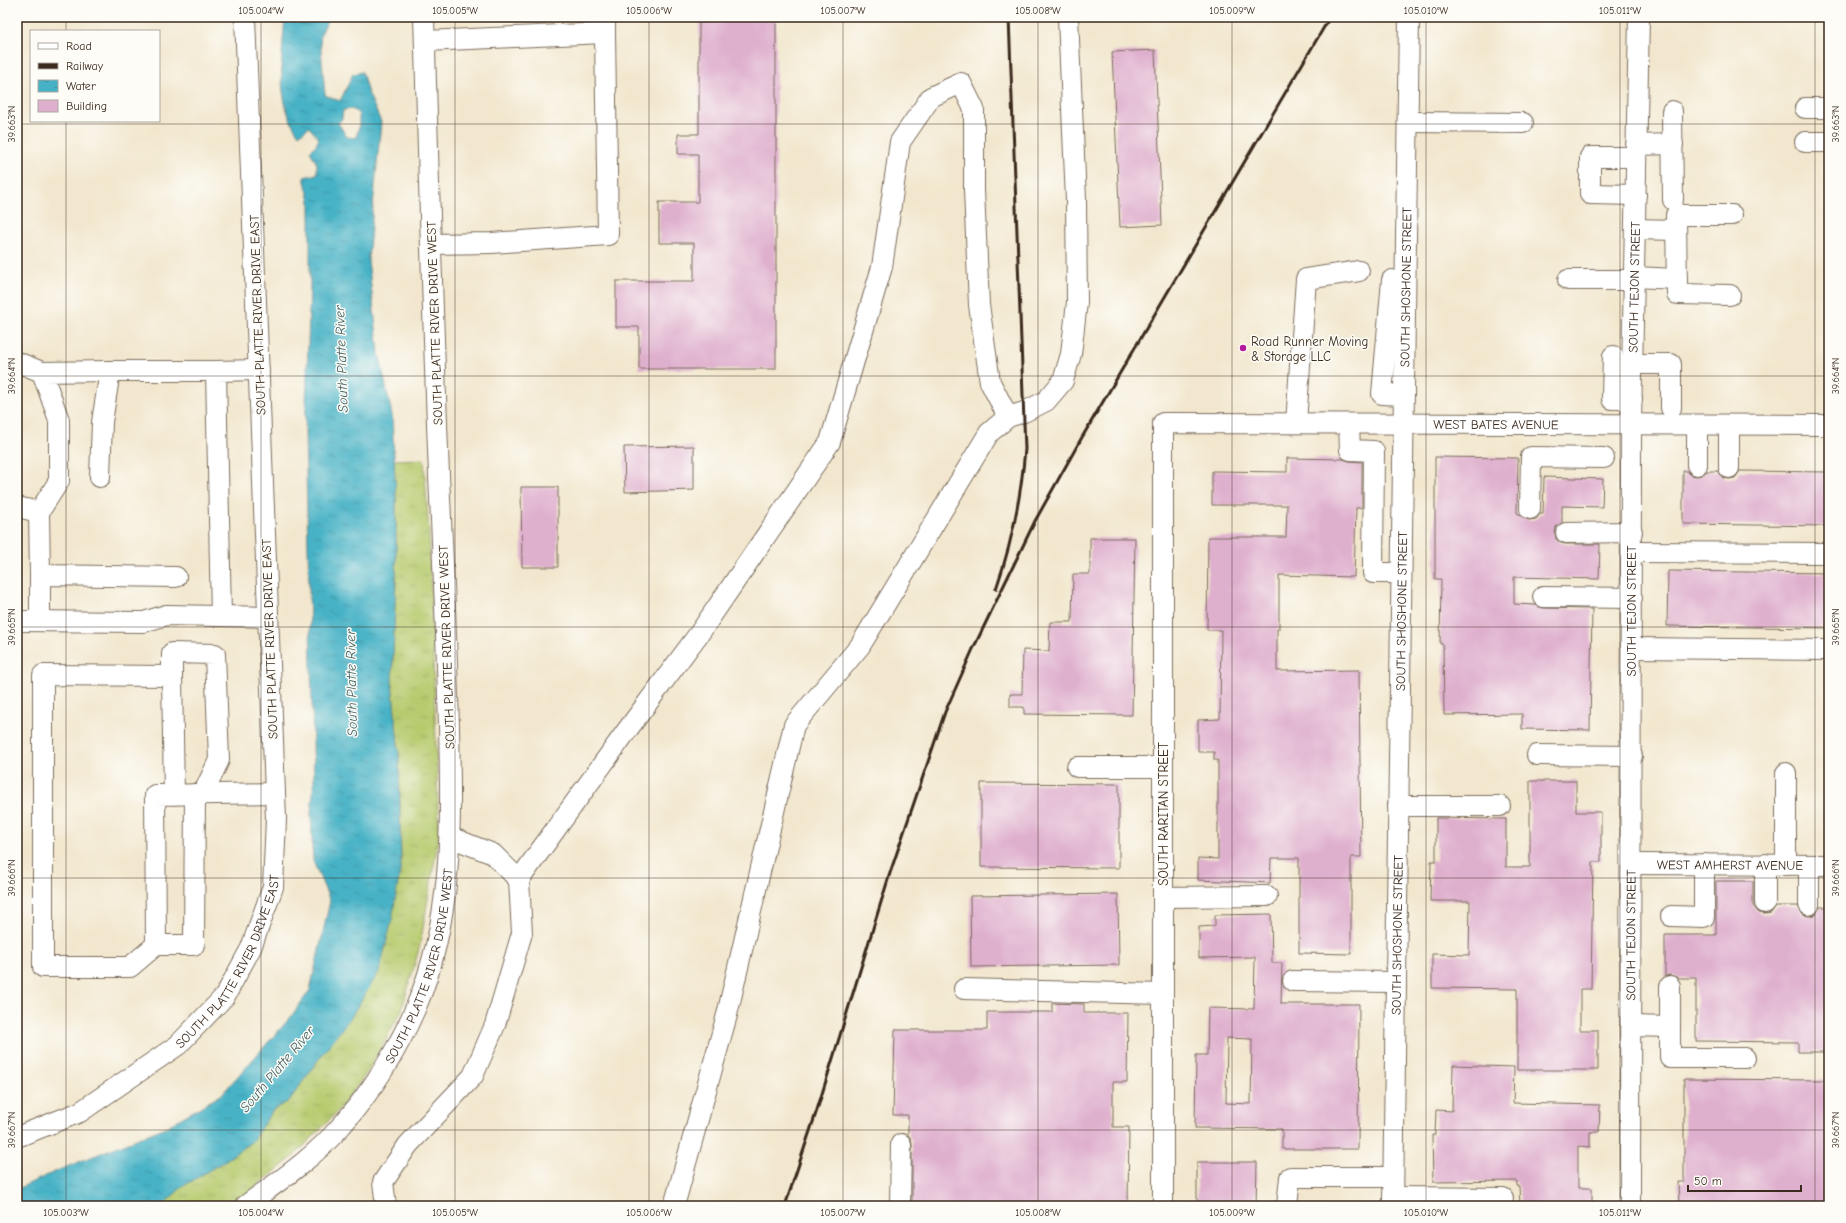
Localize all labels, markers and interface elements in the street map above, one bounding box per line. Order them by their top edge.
text: 105.004°W [238,5,284,17]
text: 105.005°W [432,5,478,17]
text: 105.006°W [626,5,672,17]
text: 105.007°W [820,5,866,17]
text: 105.008°W [1015,5,1061,17]
text: 105.009°W [1209,5,1255,17]
text: 105.010°W [1404,5,1448,17]
text: 105.011°W [1599,5,1641,17]
legend [30,30,160,122]
text: Road [66,39,92,53]
text: Railway [66,59,104,73]
text: Water [66,79,96,93]
text: Building [66,99,107,113]
text: 39.663°N [6,106,18,142]
text: 39.663°N [1830,106,1842,142]
street label: SOUTH SHOSHONE STREET [1397,207,1414,367]
street label: SOUTH PLATTE RIVER DRIVE EAST [246,214,268,416]
street label: SOUTH PLATTE RIVER DRIVE WEST [423,220,446,425]
street label: SOUTH TEJON STREET [1625,221,1643,353]
water label: South Platte River [331,304,352,413]
place label: Road Runner Moving & Storage LLC [1251,334,1368,364]
marker: Road Runner Moving & Storage LLC [1238,343,1248,353]
text: 39.664°N [6,358,18,394]
text: 39.664°N [1830,358,1842,394]
street label: WEST BATES AVENUE [1433,417,1559,432]
street label: SOUTH SHOSHONE STREET [1393,531,1410,691]
street label: SOUTH PLATTE RIVER DRIVE EAST [258,538,280,740]
street label: SOUTH PLATTE RIVER DRIVE WEST [435,544,458,749]
street label: SOUTH TEJON STREET [1624,545,1639,677]
text: 39.665°N [6,608,18,646]
text: 39.665°N [1830,608,1842,646]
water label: South Platte River [342,628,361,737]
street label: SOUTH RARITAN STREET [1156,742,1171,886]
street label: SOUTH SHOSHONE STREET [1389,855,1406,1015]
street label: WEST AMHERST AVENUE [1657,857,1803,873]
text: 39.666°N [6,859,18,897]
text: 39.666°N [1830,859,1842,897]
street label: SOUTH PLATTE RIVER DRIVE WEST [382,868,456,1066]
street label: SOUTH TEJON STREET [1623,869,1638,1001]
street label: SOUTH PLATTE RIVER DRIVE EAST [172,874,282,1051]
water label: South Platte River [236,1022,319,1116]
text: 39.667°N [6,1112,18,1148]
text: 39.667°N [1830,1112,1842,1148]
scale bar [1688,1167,1801,1193]
text: 50 m [1694,1174,1722,1188]
text: 105.003°W [43,1207,89,1219]
text: 105.004°W [238,1207,284,1219]
text: 105.005°W [432,1207,478,1219]
text: 105.006°W [626,1207,672,1219]
text: 105.007°W [820,1207,866,1219]
text: 105.008°W [1015,1207,1061,1219]
text: 105.009°W [1209,1207,1255,1219]
text: 105.010°W [1404,1207,1448,1219]
text: 105.011°W [1599,1207,1641,1219]

